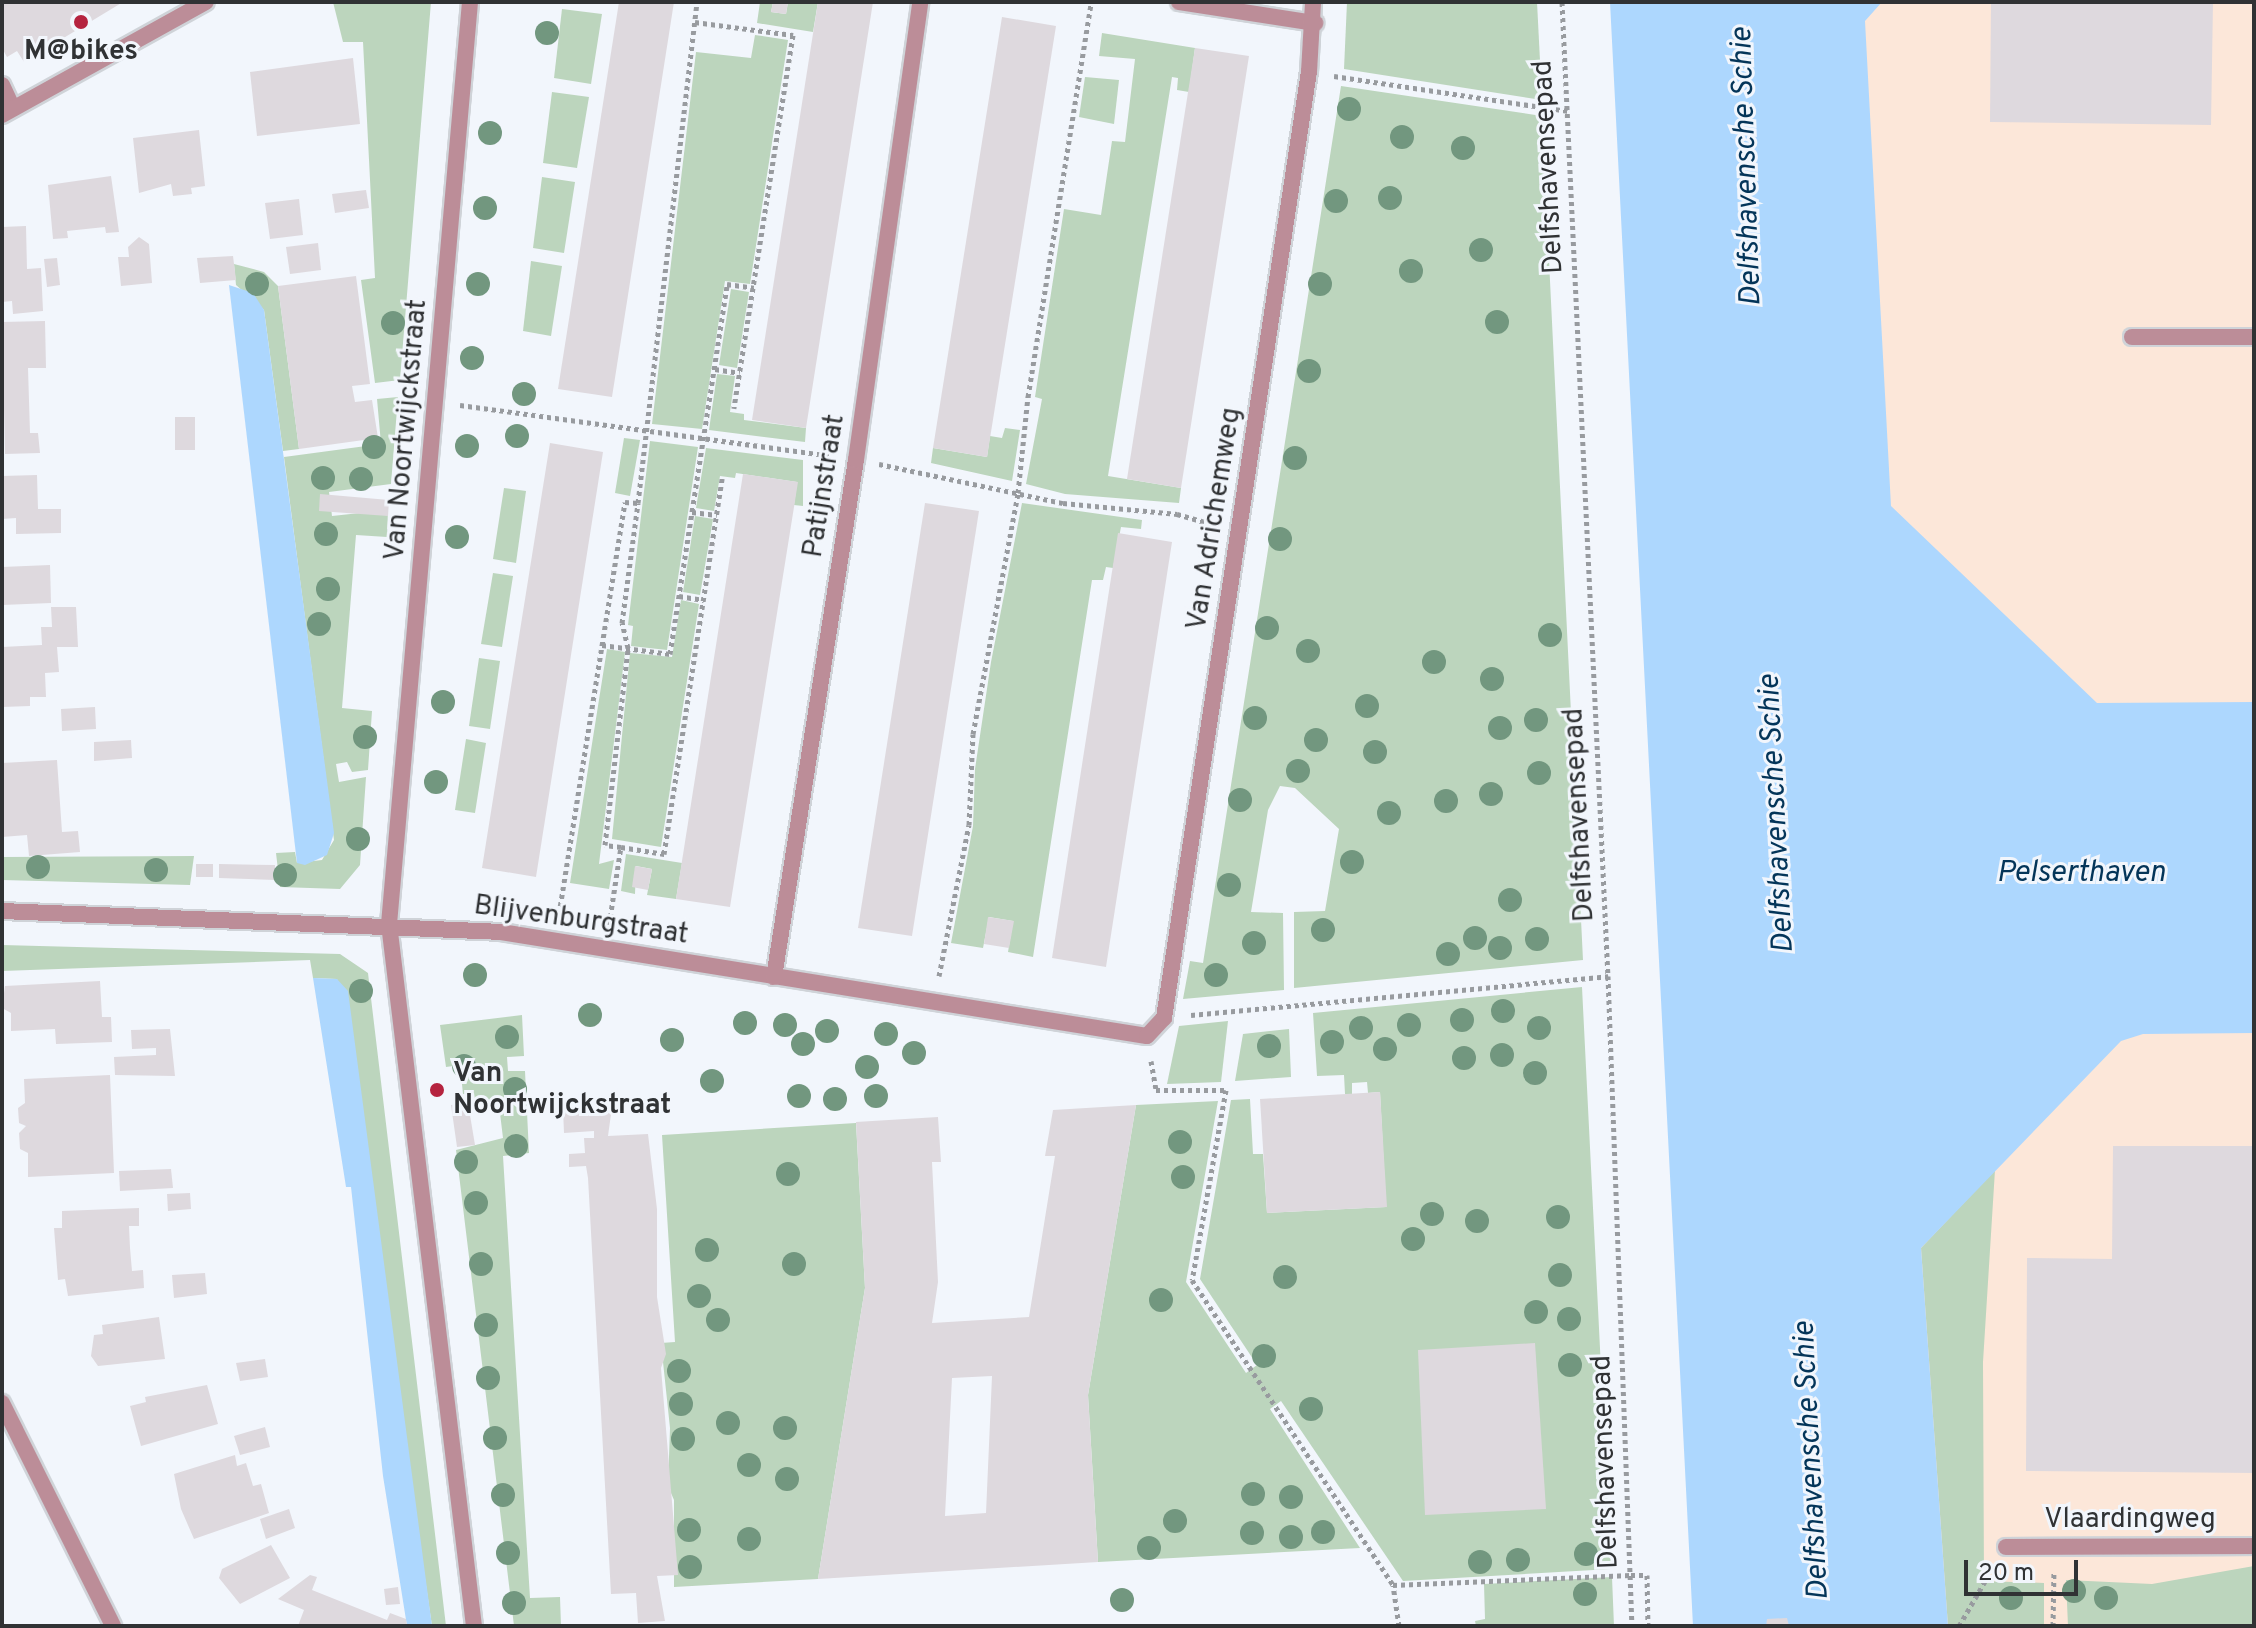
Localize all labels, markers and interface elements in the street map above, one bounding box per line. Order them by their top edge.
marker: M@bikes [72,13,90,31]
water label: Delfshavensche Schie [1725,27,1771,307]
place label: M@bikes [24,35,138,69]
street label: Delfshavensepad [1527,59,1571,275]
street label: Van Noortwijckstraat [379,298,435,562]
street label: Van Adrichemweg [1181,405,1249,633]
street label: Patijnstraat [797,412,853,560]
water label: Delfshavensche Schie [1753,674,1803,954]
street label: Delfshavensepad [1558,707,1602,923]
water label: Pelserthaven [1997,856,2165,892]
street label: Blijvenburgstraat [472,889,690,953]
place label: Van Noortwijckstraat [453,1057,671,1123]
marker: Van Noortwijckstraat [428,1081,446,1099]
water label: Delfshavensche Schie [1788,1321,1838,1601]
street label: Delfshavensepad [1585,1354,1627,1570]
street label: Vlaardingweg [2044,1503,2216,1537]
scale bar [1968,1544,2082,1594]
text: 20 m [1978,1559,2034,1589]

